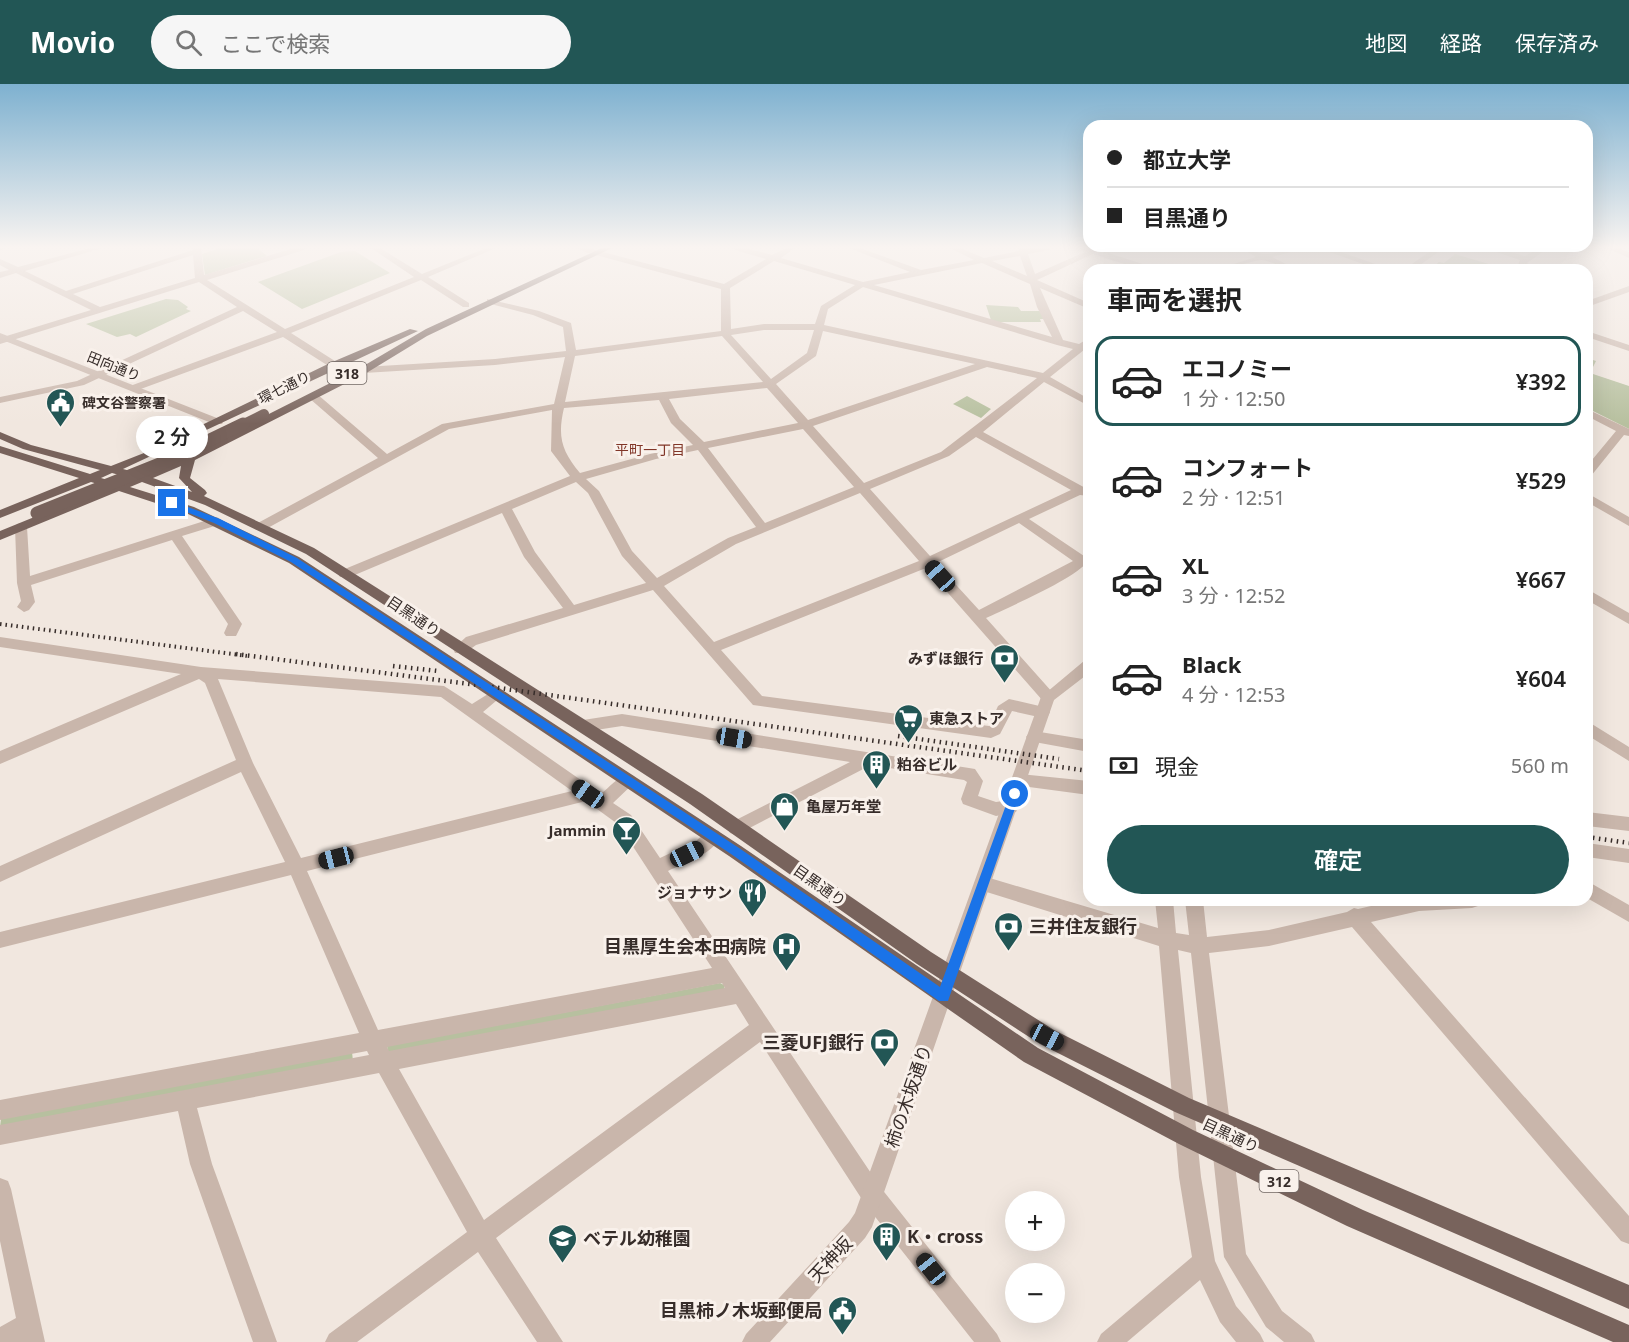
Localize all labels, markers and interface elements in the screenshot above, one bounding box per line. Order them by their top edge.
search box [151,15,571,69]
text: Movio [30,23,115,61]
icon: search [172,26,205,59]
text: ここで検索 [220,28,330,58]
text: 地図 [1365,29,1407,57]
text: 経路 [1440,29,1482,57]
text: 保存済み [1515,29,1599,57]
text: 都立大学 [1143,144,1231,174]
text: 目黒通り [1143,202,1231,232]
text: 車両を選択 [1107,281,1242,318]
street label: 田向通り [84,347,144,385]
text: エコノミー [1182,353,1292,383]
icon: car [1110,354,1164,408]
road number: 318 [328,362,366,384]
street label: 環七通り [255,366,313,408]
text: ¥392 [1516,366,1566,396]
text: 1 分 · 12:50 [1182,385,1286,412]
public building icon: 碑文谷警察署 [45,386,77,428]
place label: 碑文谷警察署 [82,393,166,412]
callout: 2 分 [136,416,208,458]
text: 2 分 [154,423,190,450]
district label: 平町一丁目 [615,440,685,459]
text: コンフォート [1182,452,1313,482]
icon: car [1110,453,1164,507]
text: ¥529 [1516,465,1566,495]
text: 2 分 · 12:51 [1182,484,1286,511]
route end [158,489,185,516]
text: XL [1182,550,1209,580]
icon: car [1110,552,1164,606]
car [921,557,959,595]
text: ¥667 [1516,564,1566,594]
text: 3 分 · 12:52 [1182,582,1286,609]
street label: 目黒通り [384,591,444,641]
bank icon: みずほ銀行 [988,642,1020,684]
place label: みずほ銀行 [908,648,983,668]
text: Black [1182,649,1241,679]
icon: car [1110,651,1164,705]
text: ¥604 [1516,663,1566,693]
text: 4 分 · 12:53 [1182,681,1286,708]
supermarket icon: 東急ストア [892,702,924,744]
place label: 東急ストア [929,708,1004,728]
car [715,726,753,750]
building icon: 粕谷ビル [860,748,892,790]
icon: cash [1107,749,1140,782]
text: 現金 [1155,751,1199,781]
text: 560 m [1511,752,1569,779]
place label: 粕谷ビル [897,754,957,774]
car [568,776,608,812]
route start [1001,780,1028,807]
shop icon: 亀屋万年堂 [769,790,801,832]
place label: 亀屋万年堂 [806,796,881,816]
bar icon: Jammin [611,814,643,856]
place label: Jammin [547,820,606,840]
button: 確定 [1107,825,1569,894]
car [667,838,707,870]
car [316,845,356,871]
street label: 目黒通り [790,860,850,910]
restaurant icon: ジョナサン [737,876,769,918]
place label: ジョナサン [657,882,732,902]
bank icon: 三井住友銀行 [992,910,1024,952]
place label: 三井住友銀行 [1029,914,1137,938]
hospital icon: 目黒厚生会本田病院 [771,930,803,972]
place label: 目黒厚生会本田病院 [604,934,766,958]
car [1027,1021,1067,1053]
bank icon: 三菱UFJ銀行 [869,1026,901,1068]
place label: 三菱UFJ銀行 [763,1030,864,1054]
street label: 柿の木坂通り [879,1041,937,1151]
street label: 目黒通り [1200,1113,1262,1157]
road number: 312 [1260,1170,1298,1192]
map controls [1005,1191,1065,1323]
button: + [1005,1191,1065,1251]
building icon: K・cross [870,1220,902,1262]
school or university icon: ベテル幼稚園 [546,1222,578,1264]
place label: K・cross [907,1224,983,1248]
place label: ベテル幼稚園 [583,1226,691,1250]
street label: 天神坂 [803,1231,857,1287]
car [913,1249,949,1289]
button: − [1005,1263,1065,1323]
public building icon: 目黒柿ノ木坂郵便局 [827,1294,859,1336]
place label: 目黒柿ノ木坂郵便局 [660,1298,822,1322]

